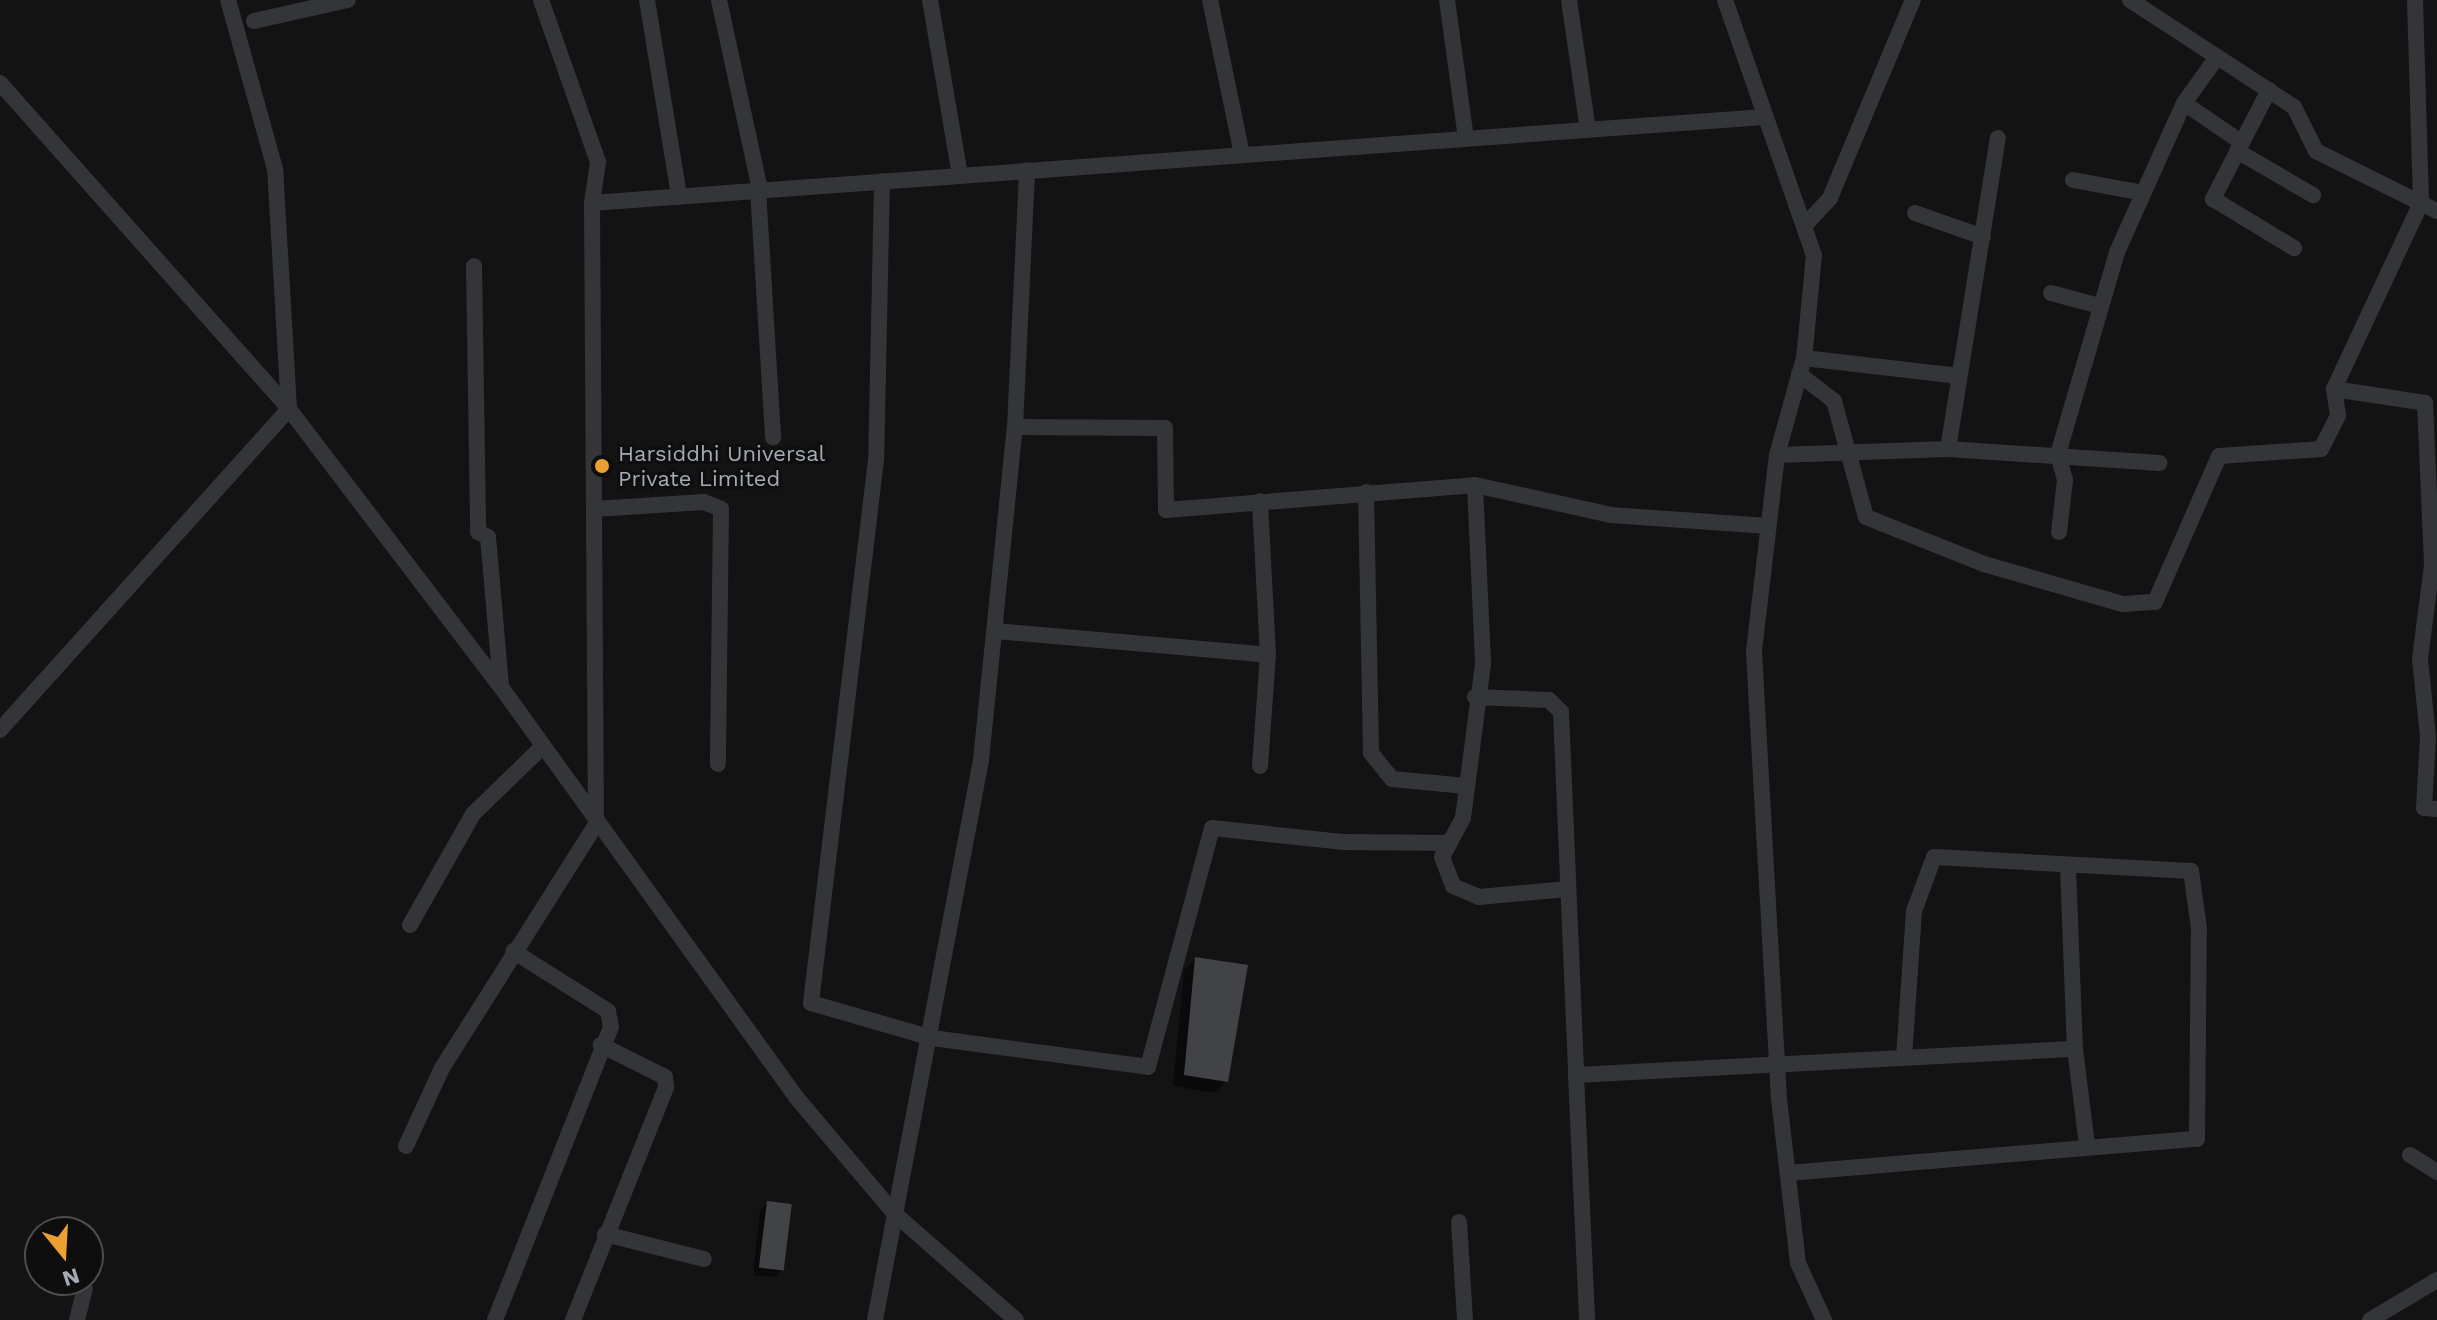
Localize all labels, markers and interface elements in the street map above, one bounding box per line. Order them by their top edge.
place label: Harsiddhi Universal Private Limited [618,440,825,492]
marker: Harsiddhi Universal Private Limited [593,457,611,475]
north arrow [24,1216,104,1296]
text: N [59,1263,83,1292]

